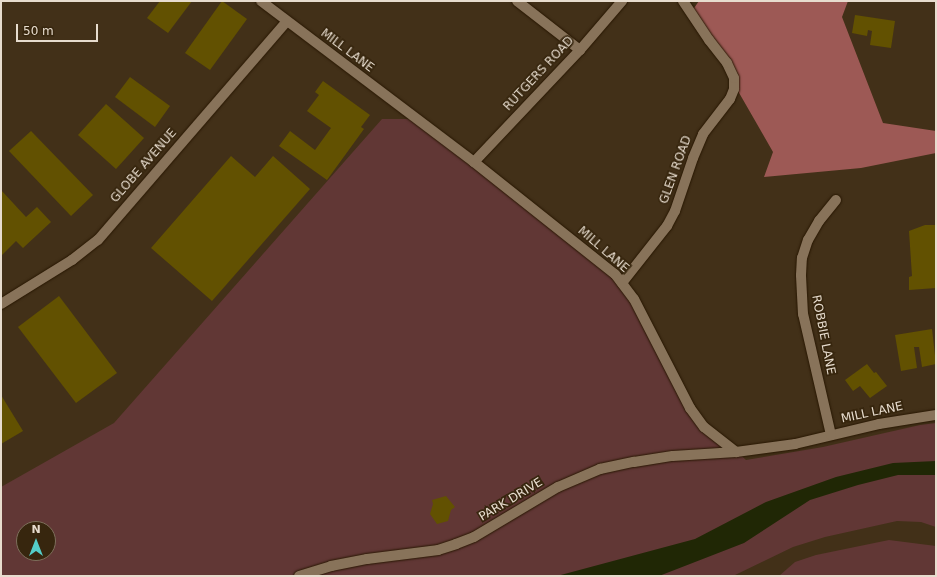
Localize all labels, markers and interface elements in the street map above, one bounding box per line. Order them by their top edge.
scale bar [18,16,100,42]
text: 50 m [23,24,54,38]
street label: MILL LANE [318,26,376,76]
street label: RUTGERS ROAD [501,34,577,114]
street label: GLOBE AVENUE [108,126,180,206]
street label: GLEN ROAD [657,134,695,206]
street label: MILL LANE [575,224,631,276]
street label: ROBBIE LANE [808,294,838,376]
street label: MILL LANE [840,399,904,427]
street label: PARK DRIVE [477,475,545,525]
north arrow [16,521,56,561]
text: N [31,523,41,536]

